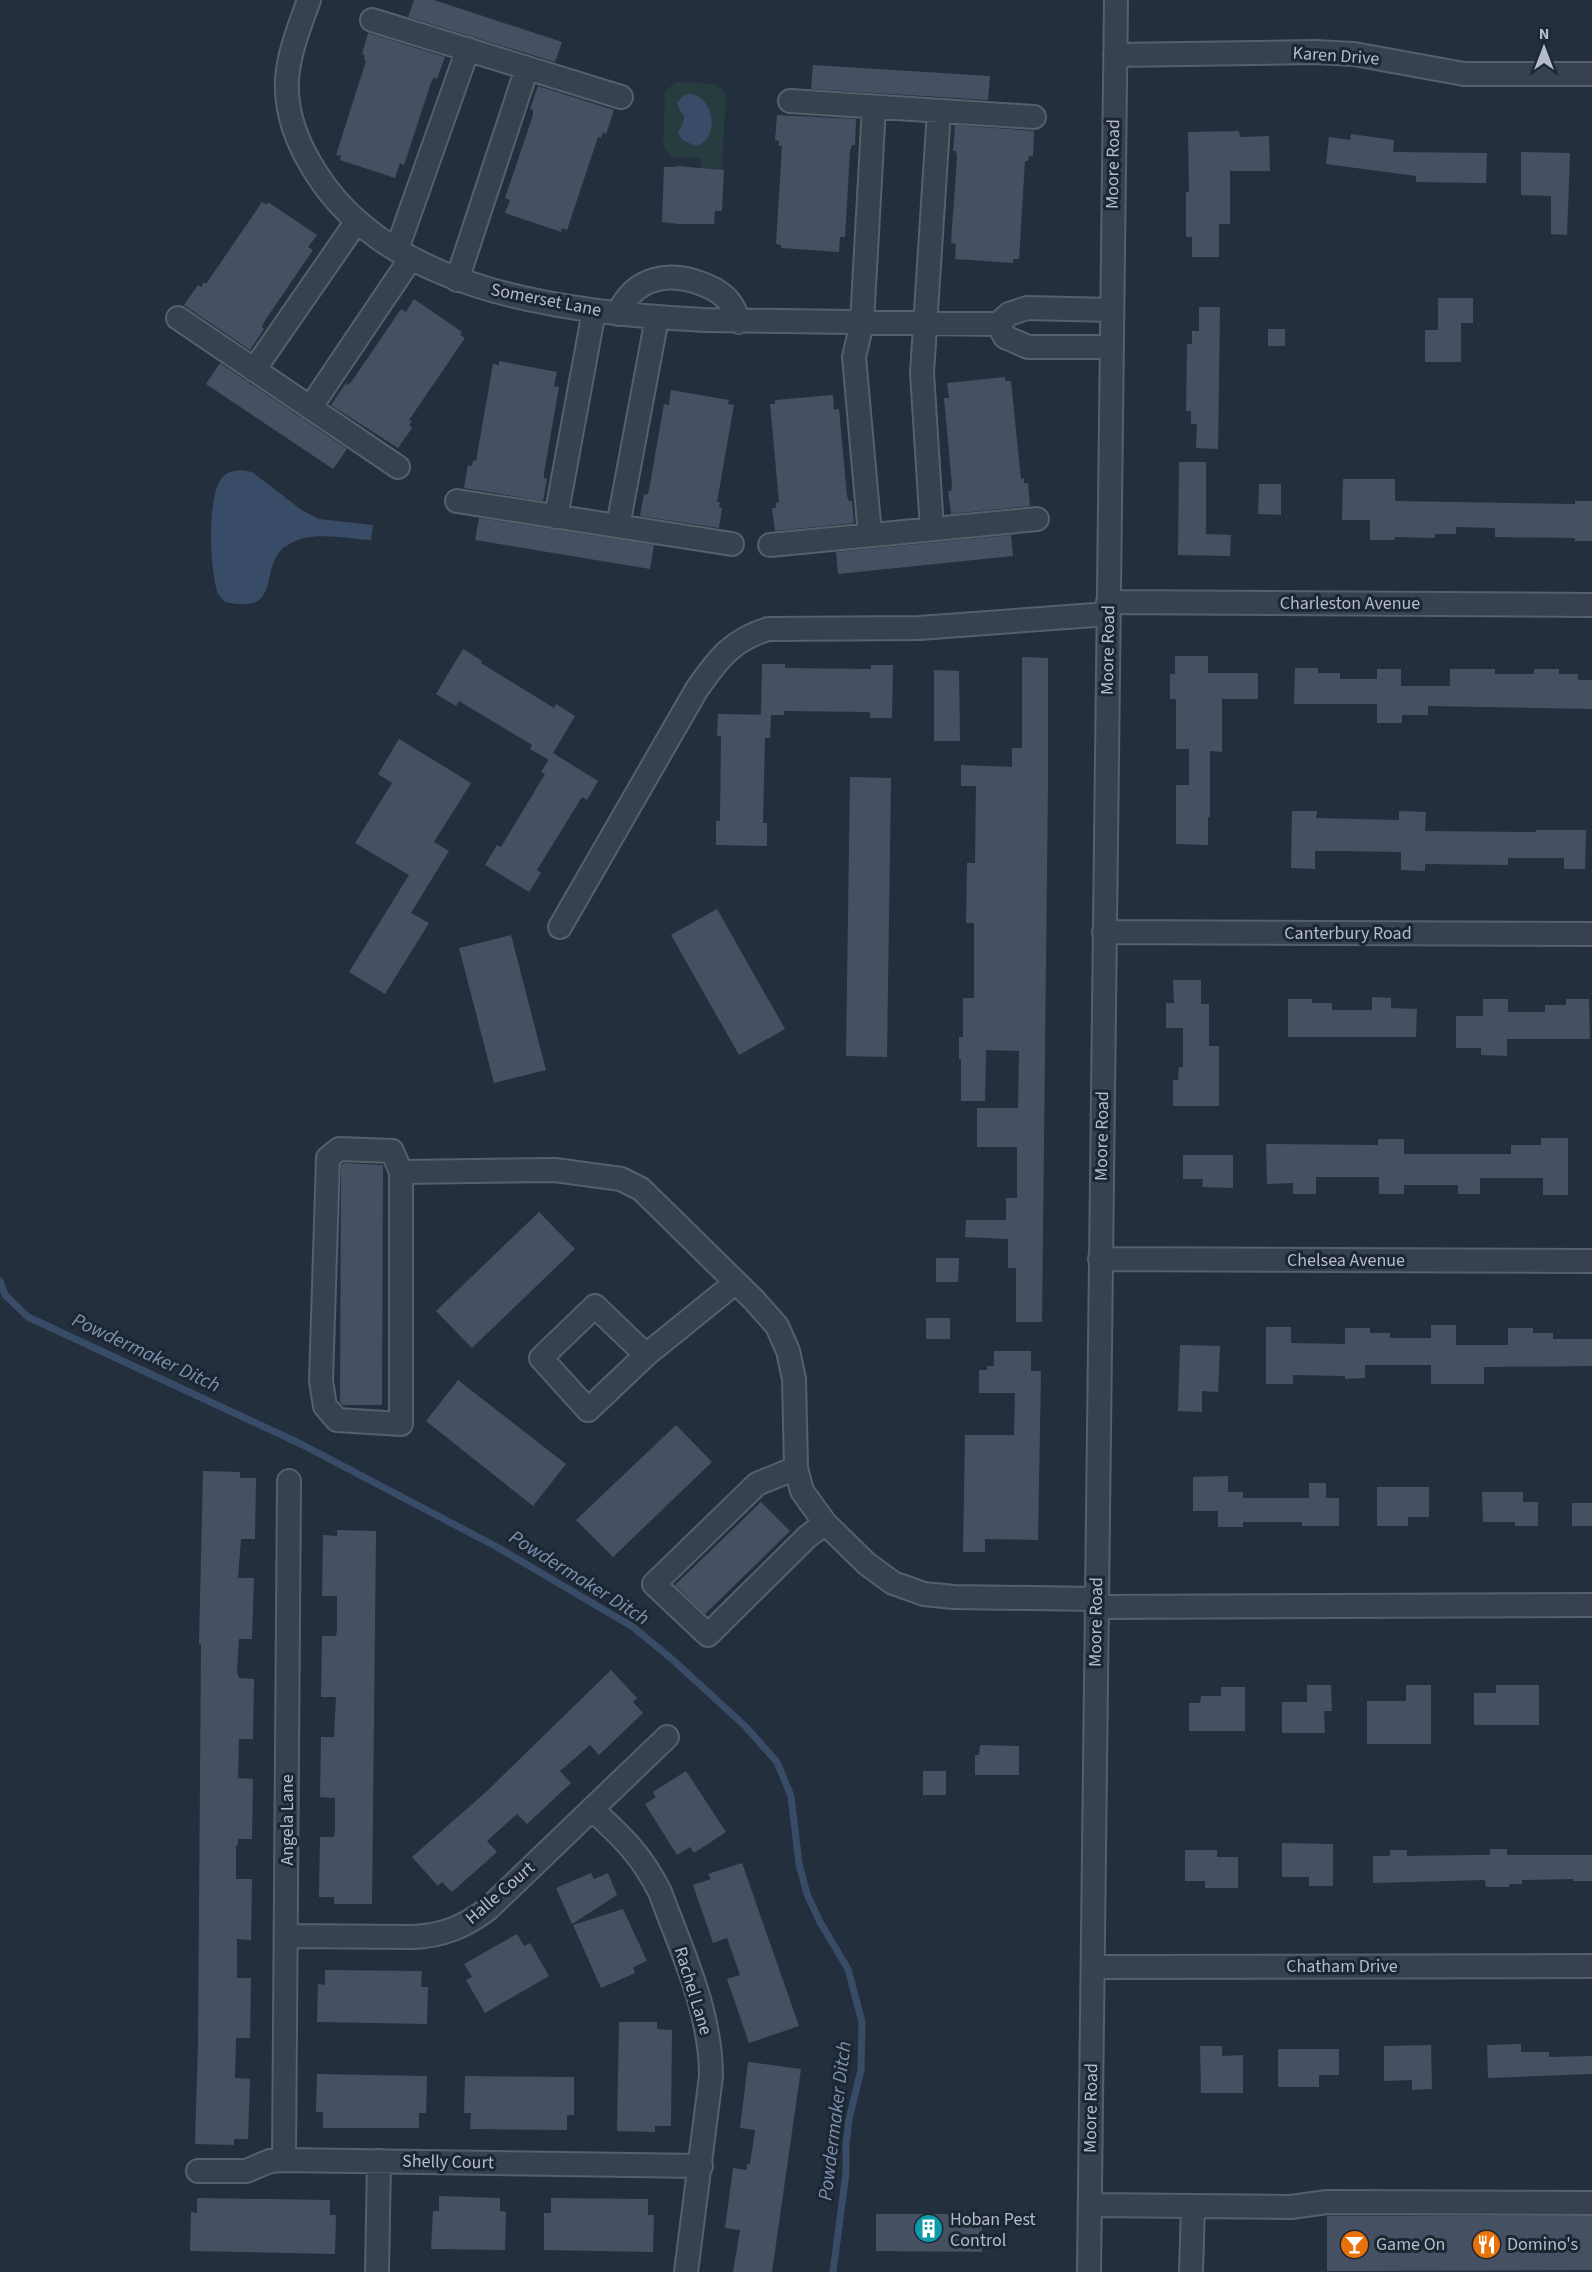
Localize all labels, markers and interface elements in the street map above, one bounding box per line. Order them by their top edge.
north arrow [1514,18,1574,78]
text: N [1539,23,1549,45]
street label: Karen Drive [1292,40,1380,72]
street label: Moore Road [1100,119,1126,209]
street label: Somerset Lane [489,277,603,323]
street label: Charleston Avenue [1280,591,1420,616]
street label: Moore Road [1095,605,1121,695]
street label: Canterbury Road [1284,921,1412,946]
street label: Moore Road [1089,1091,1115,1181]
street label: Chelsea Avenue [1287,1248,1405,1273]
water label: Powdermaker Ditch [67,1306,225,1400]
water label: Powdermaker Ditch [504,1524,654,1632]
street label: Moore Road [1083,1577,1109,1667]
street label: Angela Lane [275,1774,300,1866]
street label: Halle Court [460,1856,540,1930]
street label: Rachel Lane [668,1944,718,2038]
street label: Chatham Drive [1286,1954,1398,1979]
water label: Powdermaker Ditch [811,2040,859,2202]
street label: Moore Road [1078,2063,1104,2153]
street label: Shelly Court [402,2149,494,2175]
place label: Hoban Pest Control [950,2207,1036,2253]
building icon: Hoban Pest Control [913,2213,945,2245]
bar icon: Game On [1339,2228,1371,2260]
restaurant icon: Domino's [1470,2228,1502,2260]
place label: Game On [1376,2232,1445,2257]
place label: Domino's [1507,2232,1578,2257]

